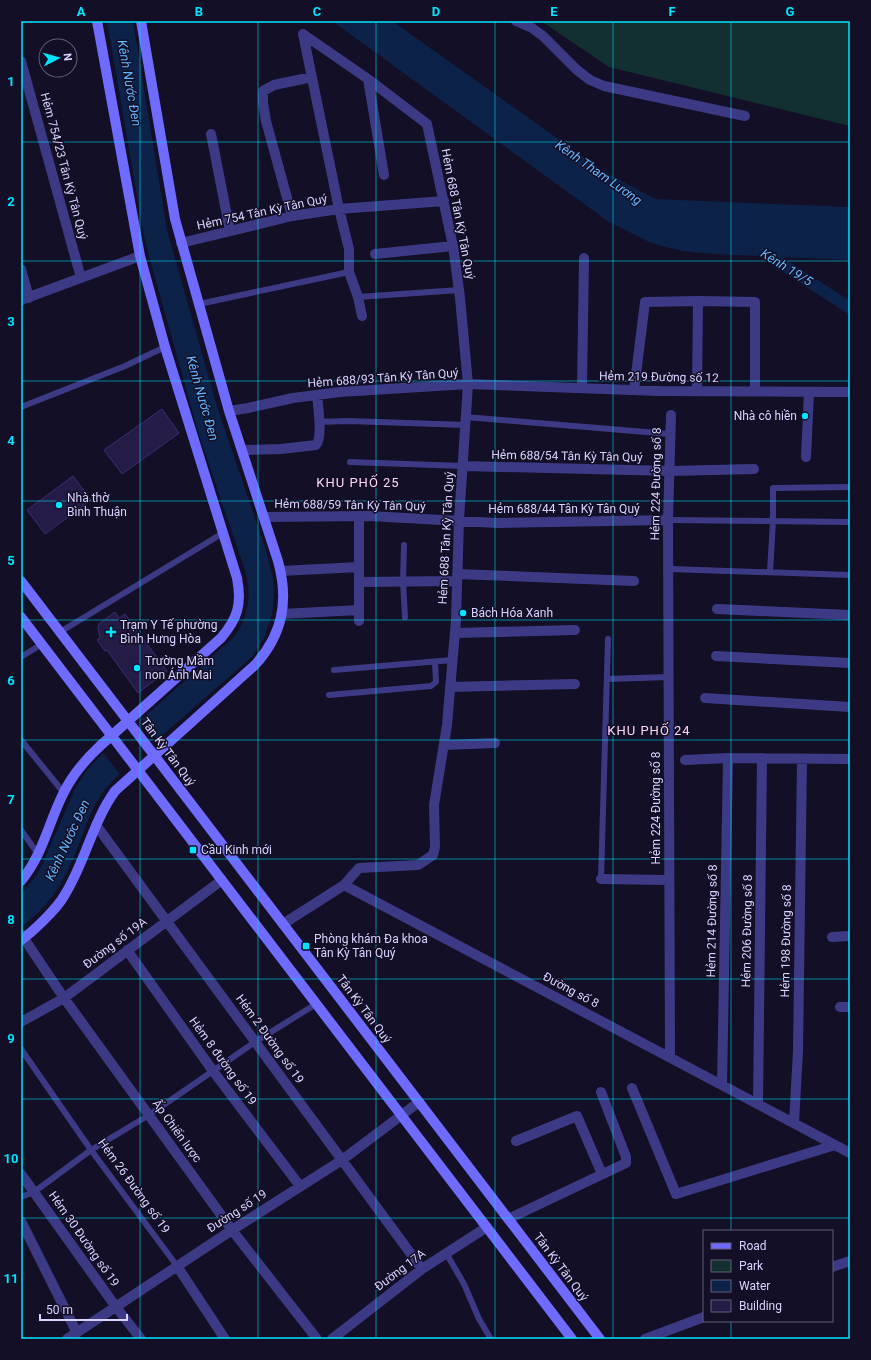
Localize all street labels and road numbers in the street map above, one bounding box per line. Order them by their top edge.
street label: Hẻm 754/23 Tân Kỳ Tân Quý [38,91,90,241]
street label: Hẻm 688 Tân Kỳ Tân Quý [438,147,478,281]
street label: Hẻm 754 Tân Kỳ Tân Quý [196,191,329,233]
street label: Hẻm 688/93 Tân Kỳ Tân Quý [307,366,459,390]
street label: Hẻm 219 Đường số 12 [599,369,719,385]
street label: Hẻm 224 Đường số 8 [648,427,664,541]
street label: Hẻm 688/54 Tân Kỳ Tân Quý [491,448,643,464]
street label: Hẻm 688 Tân Kỳ Tân Quý [436,471,456,605]
street label: Hẻm 688/59 Tân Kỳ Tân Quý [274,497,426,513]
street label: Hẻm 688/44 Tân Kỳ Tân Quý [488,502,640,516]
street label: Tân Kỳ Tân Quý [138,715,198,789]
street label: Hẻm 224 Đường số 8 [649,751,663,865]
street label: Hẻm 214 Đường số 8 [704,864,720,978]
street label: Hẻm 206 Đường số 8 [739,874,755,988]
street label: Hẻm 198 Đường số 8 [778,884,794,998]
street label: Đường số 19A [80,914,150,971]
street label: Đường số 8 [541,969,602,1011]
street label: Tân Kỳ Tân Quý [334,972,394,1046]
street label: Hẻm 2 Đường số 19 [233,992,307,1086]
street label: Hẻm 8 đường số 19 [186,1014,260,1108]
street label: Ấp Chiến lược [149,1096,206,1165]
street label: Hẻm 26 Đường số 19 [95,1136,173,1236]
street label: Đường số 19 [205,1187,269,1235]
street label: Hẻm 30 Đường số 19 [46,1189,122,1289]
street label: Tân Kỳ Tân Quý [531,1230,591,1304]
street label: Đường 17A [372,1246,428,1294]

